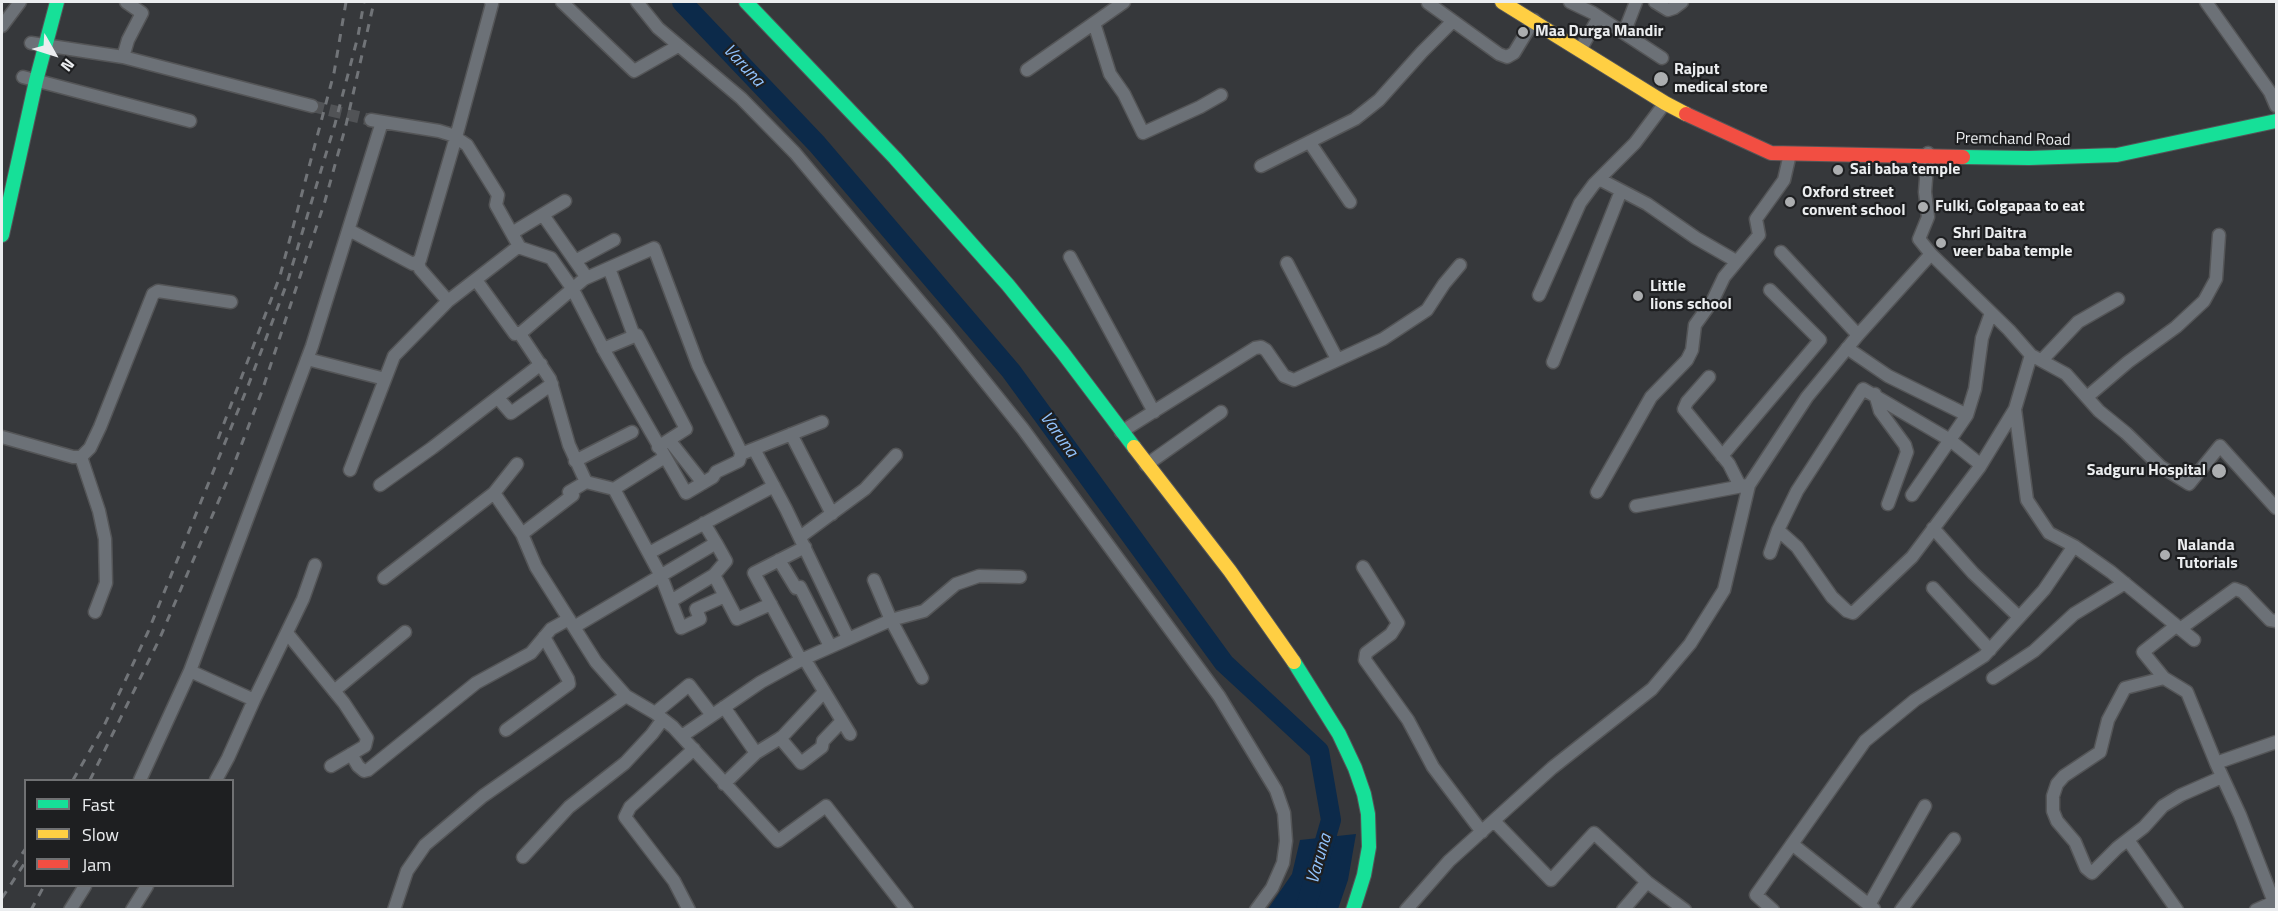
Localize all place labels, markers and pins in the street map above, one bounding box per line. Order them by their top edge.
place label: Maa Durga Mandir [1535,22,1663,42]
marker: Maa Durga Mandir [1516,25,1530,39]
place label: Rajput medical store [1674,60,1768,98]
marker: Rajput medical store [1652,70,1670,88]
place label: Sai baba temple [1850,160,1960,180]
marker: Sai baba temple [1831,163,1845,177]
place label: Oxford street convent school [1802,183,1905,221]
marker: Oxford street convent school [1783,195,1797,209]
place label: Fulki, Golgapaa to eat [1935,197,2084,217]
marker: Fulki, Golgapaa to eat [1916,200,1930,214]
place label: Shri Daitra veer baba temple [1953,224,2073,262]
marker: Shri Daitra veer baba temple [1934,236,1948,250]
place label: Little lions school [1650,277,1732,315]
marker: Little lions school [1631,289,1645,303]
place label: Sadguru Hospital [2087,461,2206,481]
marker: Sadguru Hospital [2210,462,2228,480]
place label: Nalanda Tutorials [2177,536,2238,574]
marker: Nalanda Tutorials [2158,548,2172,562]

